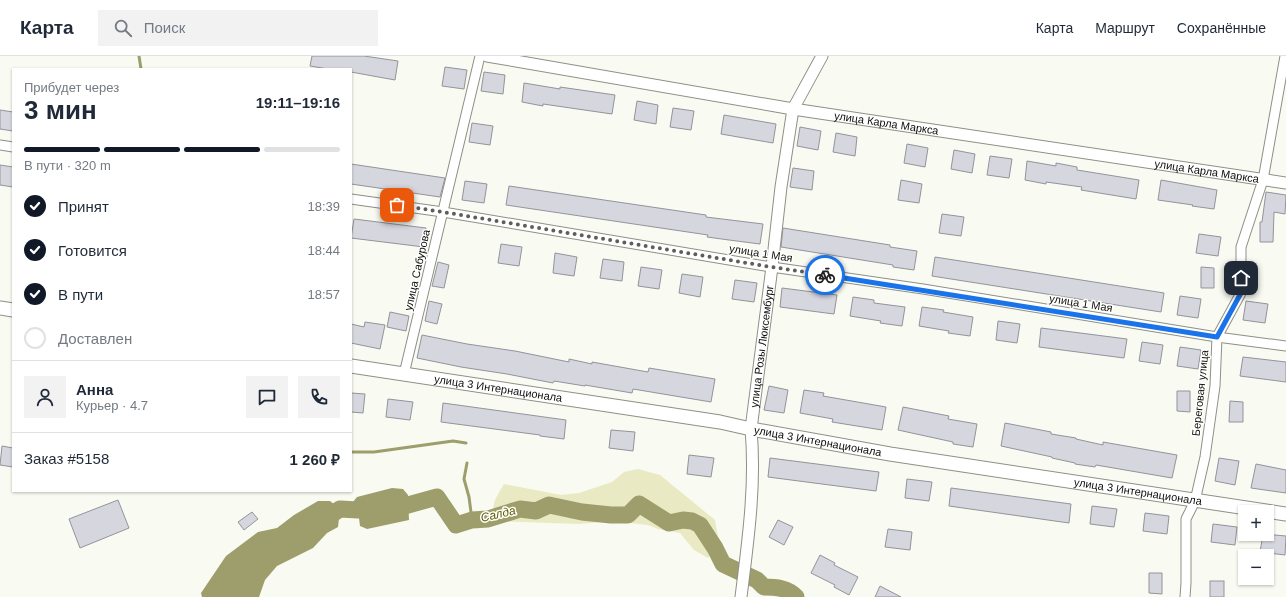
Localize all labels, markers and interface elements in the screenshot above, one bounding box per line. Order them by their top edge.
search box [98,10,378,46]
text: Карта [20,17,74,38]
icon: search [112,17,134,39]
text: Поиск [144,19,185,36]
text: Карта [1036,20,1073,36]
text: Маршрут [1095,20,1155,36]
text: Сохранённые [1177,20,1266,36]
text: Прибудет через [24,80,119,95]
text: 19:11–19:16 [256,94,340,111]
text: 3 мин [24,95,97,125]
street label: улица Карла Маркса [833,109,940,137]
street label: улица Карла Маркса [1154,157,1261,185]
text: В пути · 320 m [24,158,111,173]
pin [380,188,414,222]
icon: bag [386,194,408,216]
icon: check [24,195,46,217]
text: Принят [58,198,109,215]
text: 18:39 [307,199,340,214]
street label: улица Сабурова [402,227,432,312]
icon: check [24,239,46,261]
text: Готовится [58,242,127,259]
street label: улица 1 Мая [729,242,793,264]
text: 18:44 [307,243,340,258]
courier [805,255,845,295]
pin [1224,261,1258,295]
icon: bike [814,264,836,286]
icon: home [1230,267,1252,289]
icon: check [24,283,46,305]
street label: улица Розы Люксембург [748,284,776,408]
text: В пути [58,286,103,303]
text: 18:57 [307,287,340,302]
street label: улица 1 Мая [1049,292,1113,314]
text: Доставлен [58,330,132,347]
street label: Береговая улица [1190,348,1211,437]
street label: улица 3 Интернационала [434,373,564,404]
button: person [24,376,66,418]
button: chat [246,376,288,418]
button: phone [298,376,340,418]
text: Анна [76,381,113,398]
text: Курьер · 4.7 [76,398,148,413]
street label: улица 3 Интернационала [753,424,883,459]
text: Заказ #5158 [24,450,109,467]
text: 1 260 ₽ [290,451,340,468]
street label: улица 3 Интернационала [1073,476,1204,507]
water label: Салда [479,503,517,525]
map controls [1238,505,1274,585]
button: + [1238,505,1274,541]
button: − [1238,549,1274,585]

